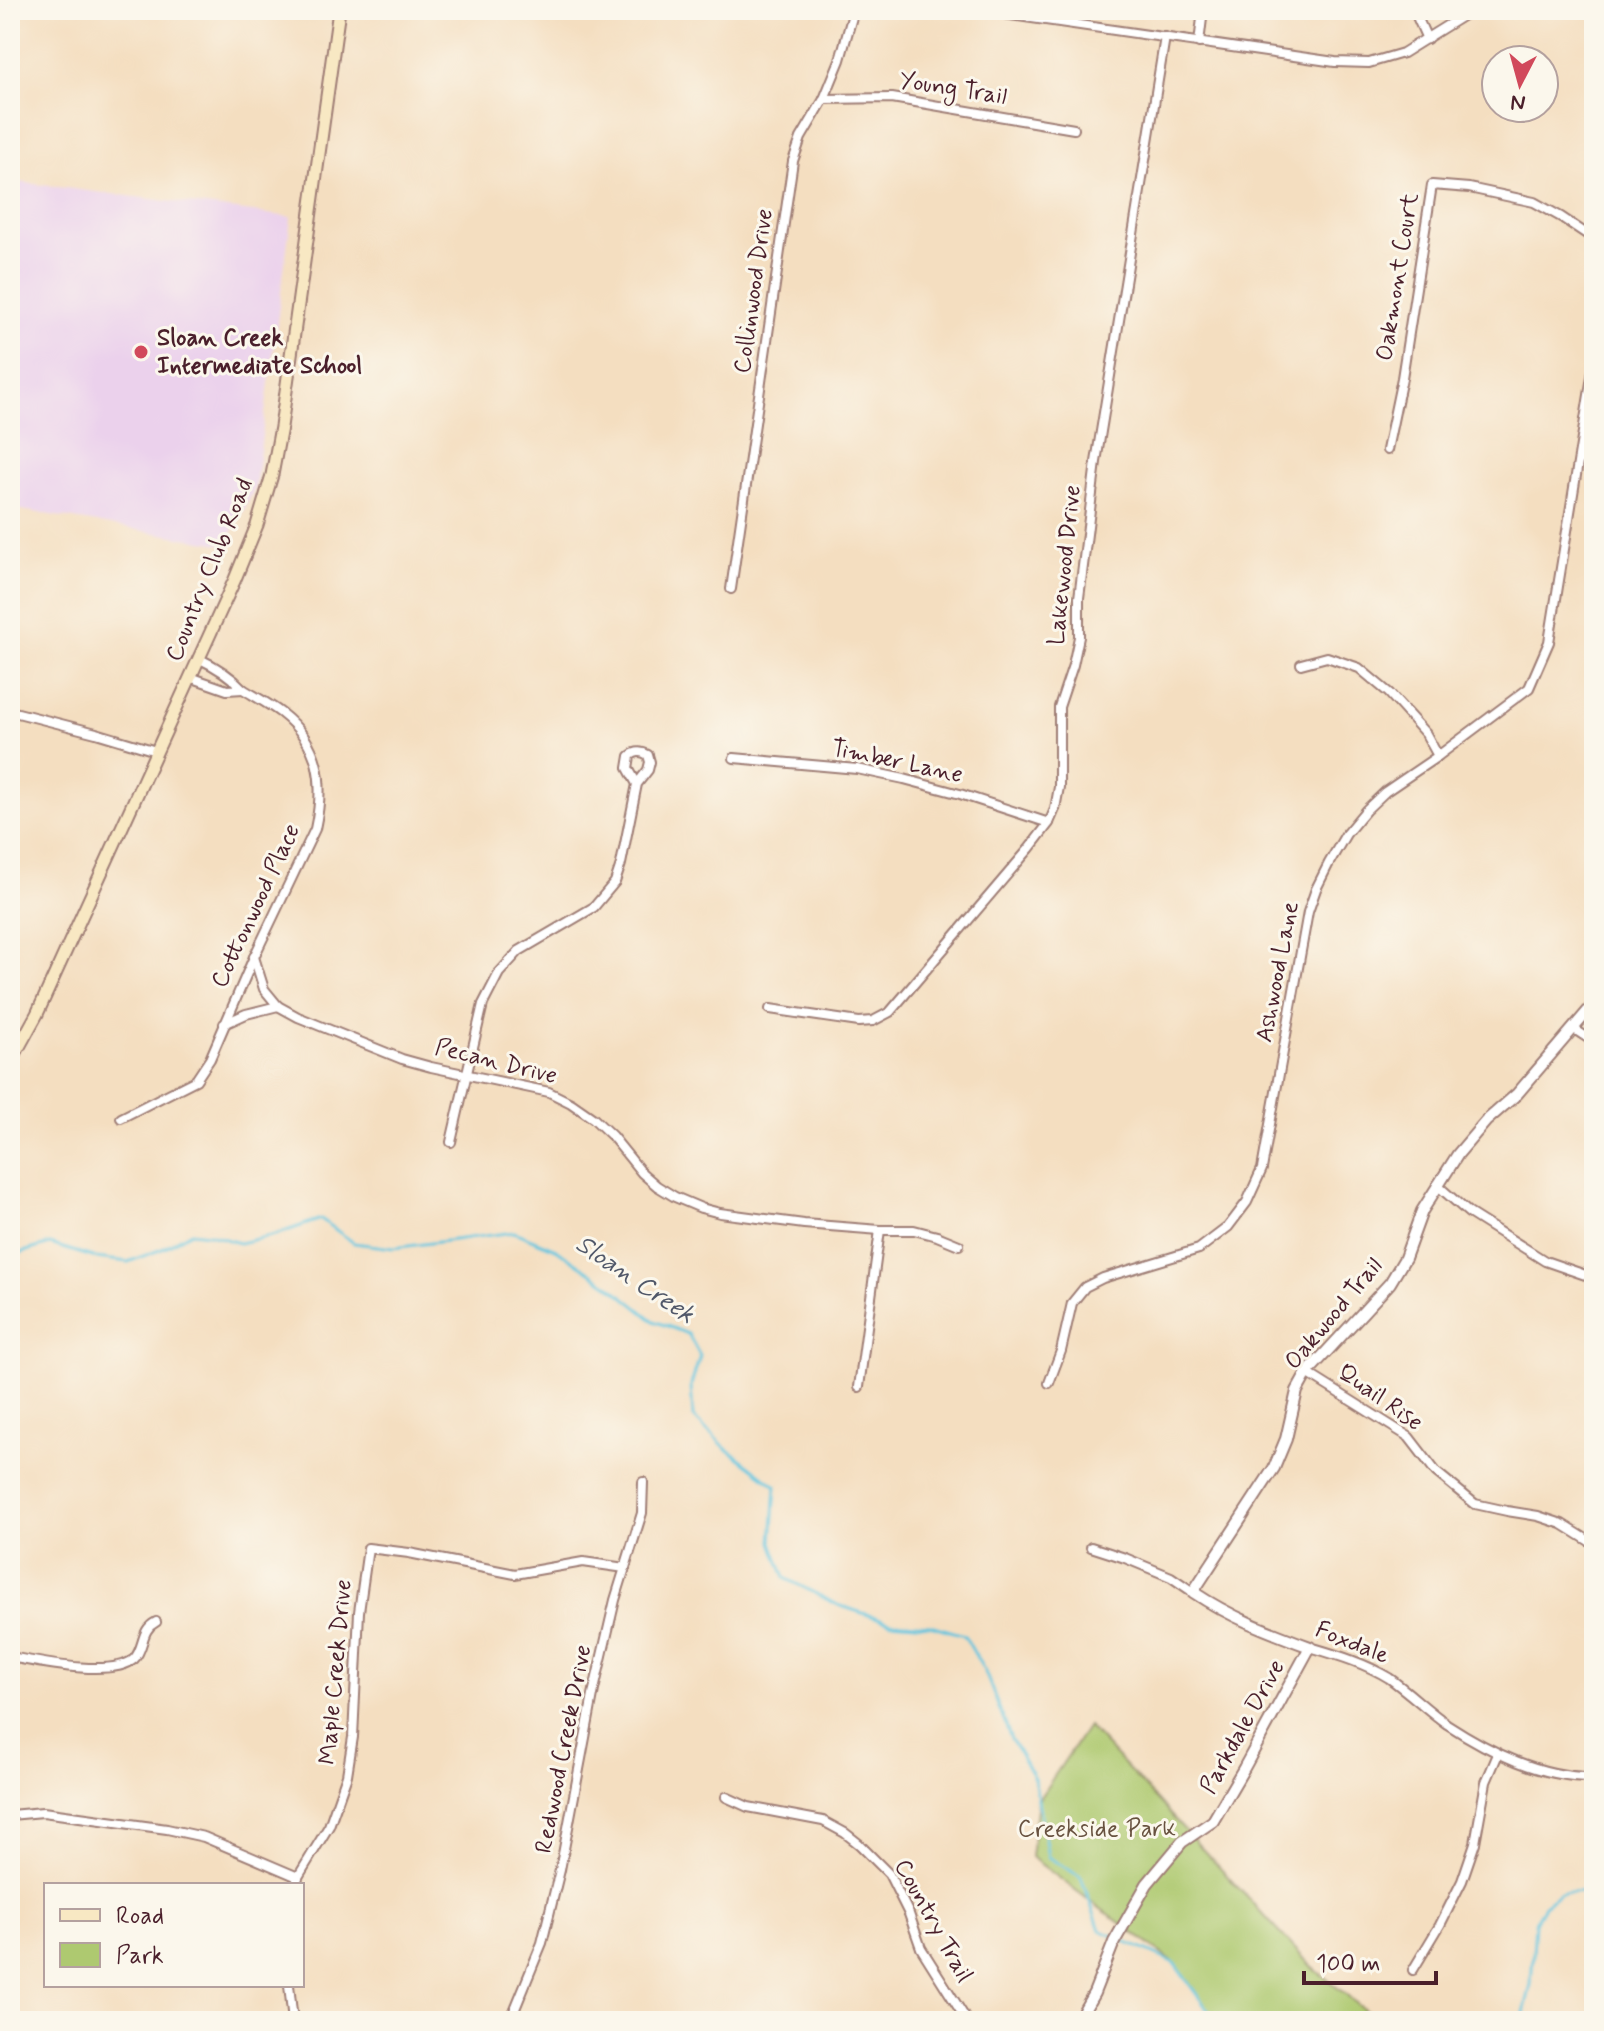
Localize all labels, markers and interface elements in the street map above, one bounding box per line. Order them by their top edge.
north arrow [1480,44,1560,124]
street label: Young Trail [897,65,1009,115]
text: N [1509,87,1527,117]
street label: Oakmont Court [1369,191,1427,363]
street label: Collinwood Drive [727,207,781,375]
place label: Sloan Creek Intermediate School [157,323,362,382]
marker: Sloan Creek Intermediate School [132,343,150,361]
street label: Country Club Road [159,474,261,666]
street label: Lakewood Drive [1041,483,1089,647]
street label: Timber Lane [828,733,966,791]
street label: Cottonwood Place [204,819,308,993]
street label: Ashwood Lane [1249,899,1307,1045]
street label: Pecan Drive [432,1032,560,1092]
water label: Sloan Creek [569,1228,701,1332]
street label: Oakwood Trail [1278,1252,1390,1376]
street label: Quail Rise [1331,1357,1429,1439]
street label: Maple Creek Drive [312,1578,360,1766]
street label: Foxdale [1311,1614,1393,1672]
street label: Redwood Creek Drive [529,1642,599,1856]
street label: Parkdale Drive [1193,1654,1293,1800]
park label: Creekside Park [1018,1814,1176,1845]
street label: Country Trail [886,1854,980,1988]
legend [44,1883,304,1987]
text: Road [116,1901,164,1932]
scale bar [1304,1935,1436,1985]
text: Park [116,1941,164,1972]
text: 100 m [1316,1949,1380,1980]

